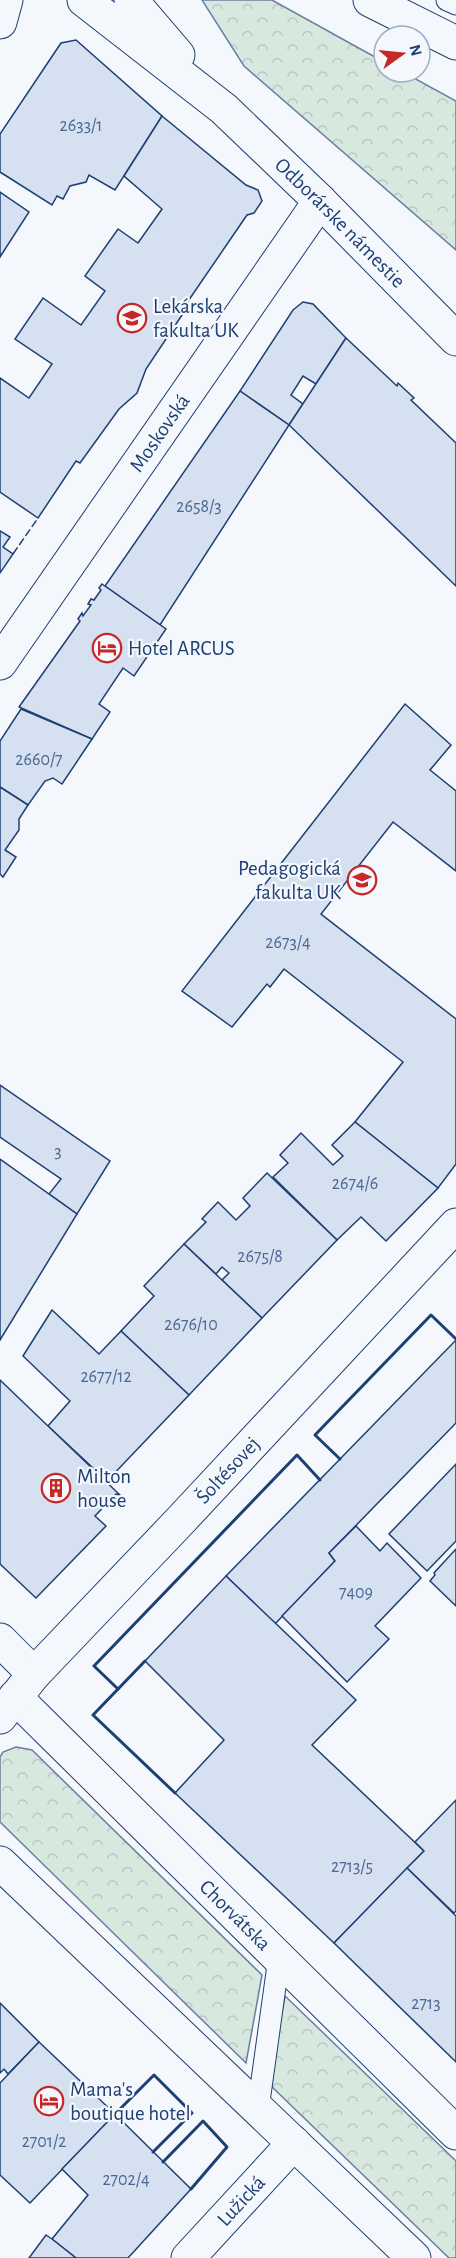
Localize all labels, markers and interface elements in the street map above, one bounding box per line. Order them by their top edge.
north arrow [372,24,432,84]
text: N [406,43,425,58]
house number: 2633/1 [60,117,102,135]
street label: Odborárske námestie [271,154,409,292]
place label: Lekárska fakulta UK [153,296,239,341]
school or university icon: Lekárska fakulta UK [116,302,148,334]
street label: Moskovská [126,390,194,476]
house number: 2658/3 [176,498,222,516]
hotel icon: Hotel ARCUS [91,632,123,664]
place label: Hotel ARCUS [128,638,235,659]
house number: 2660/7 [15,751,63,769]
place label: Pedagogická fakulta UK [238,858,342,903]
school or university icon: Pedagogická fakulta UK [346,864,378,896]
house number: 2673/4 [265,934,311,952]
house number: 3 [54,1143,62,1161]
house number: 2674/6 [332,1175,378,1193]
house number: 2675/8 [237,1248,283,1266]
house number: 2676/10 [164,1316,218,1334]
house number: 2677/12 [80,1368,132,1386]
street label: Šoltésovej [191,1433,264,1508]
place label: Milton house [77,1466,131,1511]
building icon: Milton house [40,1472,72,1504]
house number: 7409 [339,1584,373,1602]
house number: 2713/5 [331,1858,373,1876]
street label: Chorvátska [195,1876,275,1955]
house number: 2713 [411,1995,441,2013]
place label: Mama's boutique hotel [70,2079,191,2124]
hotel icon: Mama's boutique hotel [33,2085,65,2117]
house number: 2701/2 [22,2133,66,2151]
house number: 2702/4 [102,2171,150,2189]
street label: Lužická [213,2172,270,2230]

